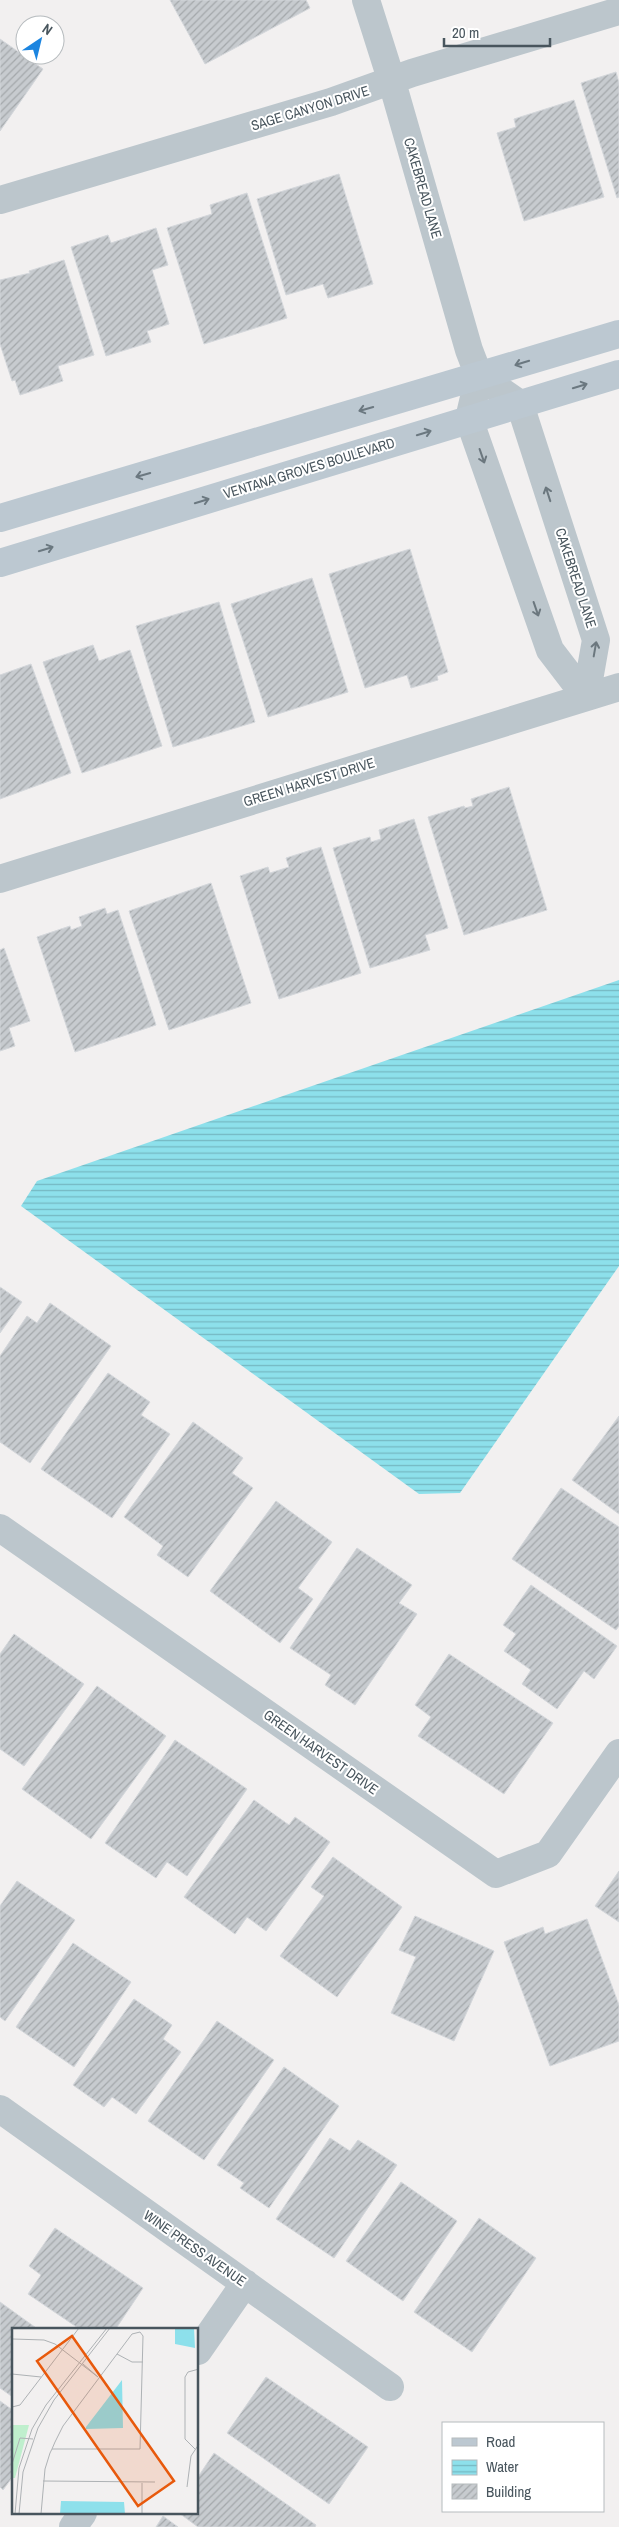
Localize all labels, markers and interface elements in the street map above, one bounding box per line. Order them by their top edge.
north arrow [15,15,65,65]
scale bar [444,15,550,47]
text: N [39,20,56,39]
text: 20 m [452,22,479,43]
street label: SAGE CANYON DRIVE [249,81,371,135]
street label: CAKEBREAD LANE [400,136,446,240]
one-way arrow [514,358,530,368]
one-way arrow [571,380,587,390]
one-way arrow [359,405,375,415]
one-way arrow [416,428,432,437]
street label: VENTANA GROVES BOULEVARD [221,433,397,503]
one-way arrow [478,447,488,463]
one-way arrow [136,471,152,481]
one-way arrow [543,486,553,502]
one-way arrow [193,496,209,506]
street label: CAKEBREAD LANE [551,526,601,630]
one-way arrow [38,543,54,553]
one-way arrow [532,601,541,616]
one-way arrow [590,641,600,657]
street label: GREEN HARVEST DRIVE [241,753,377,811]
street label: GREEN HARVEST DRIVE [260,1706,382,1798]
street label: WINE PRESS AVENUE [140,2206,250,2290]
inset map [12,2328,199,2514]
legend [442,2422,604,2512]
text: Road [486,2431,515,2452]
text: Water [486,2456,518,2477]
text: Building [486,2481,531,2502]

